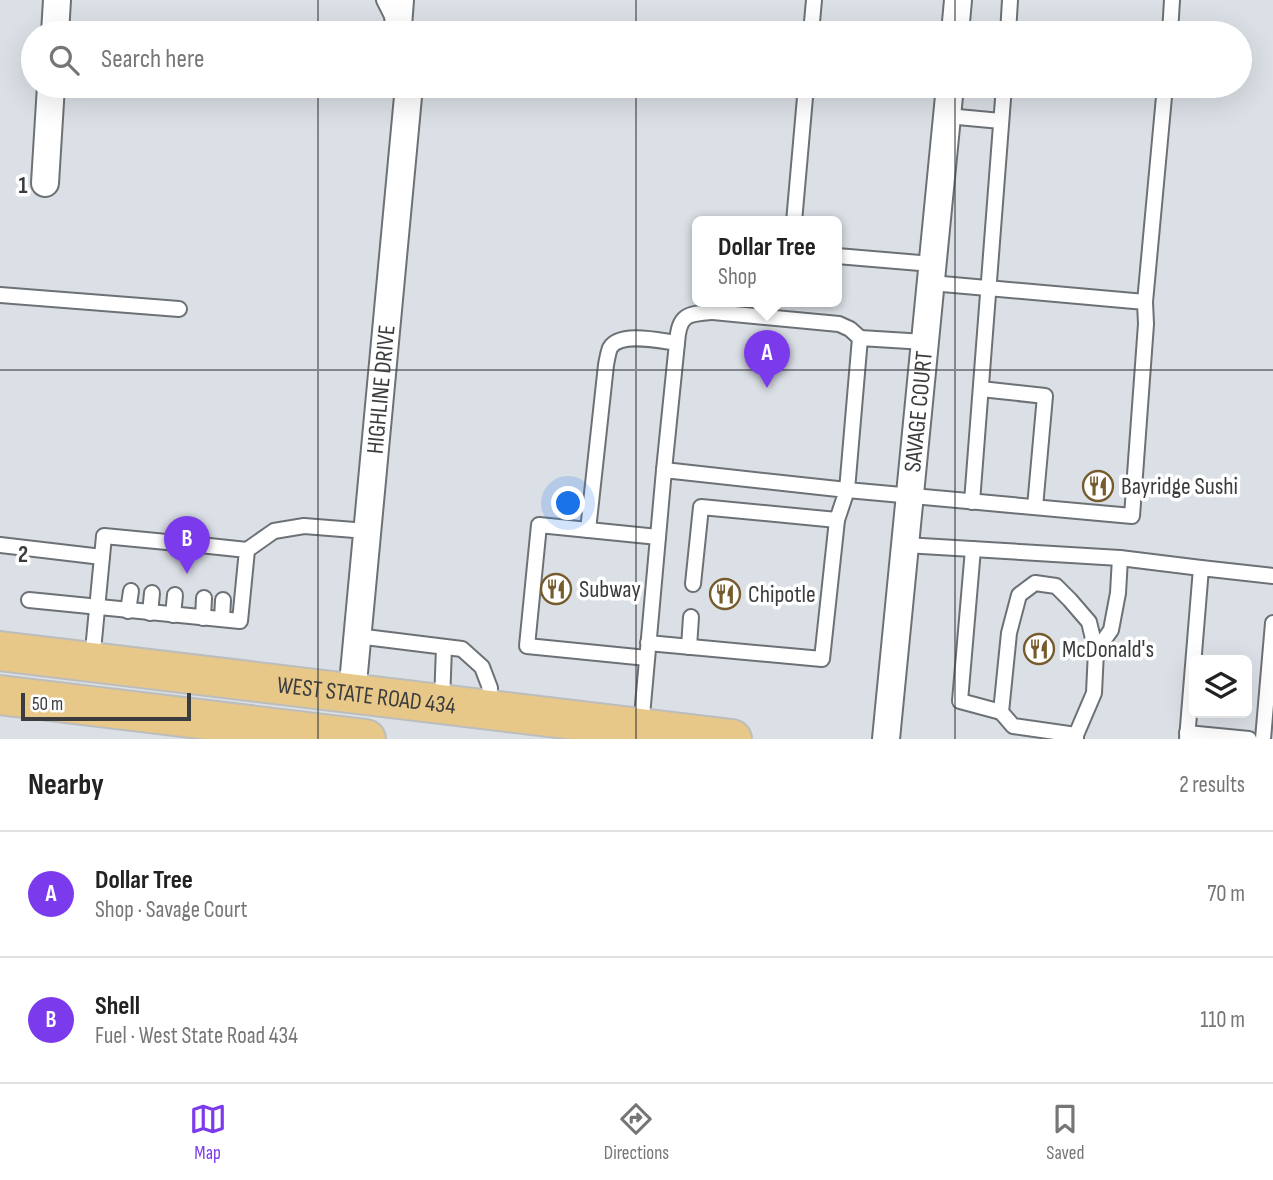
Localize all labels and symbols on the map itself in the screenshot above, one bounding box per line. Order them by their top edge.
text: 1 [18,172,28,200]
street label: HIGHLINE DRIVE [361,324,402,455]
pin: A [744,330,790,388]
street label: SAVAGE COURT [898,349,939,474]
restaurant icon: Bayridge Sushi [1081,469,1115,503]
place label: Bayridge Sushi [1121,472,1238,501]
your location [551,486,585,520]
pin: B [164,516,210,574]
text: 2 [18,541,28,569]
restaurant icon: Subway [539,572,573,606]
place label: Subway [579,575,641,604]
restaurant icon: Chipotle [708,577,742,611]
place label: Chipotle [748,580,816,609]
restaurant icon: McDonald's [1022,632,1056,666]
place label: McDonald's [1062,635,1154,664]
street label: WEST STATE ROAD 434 [275,670,457,721]
scale bar [21,690,191,722]

